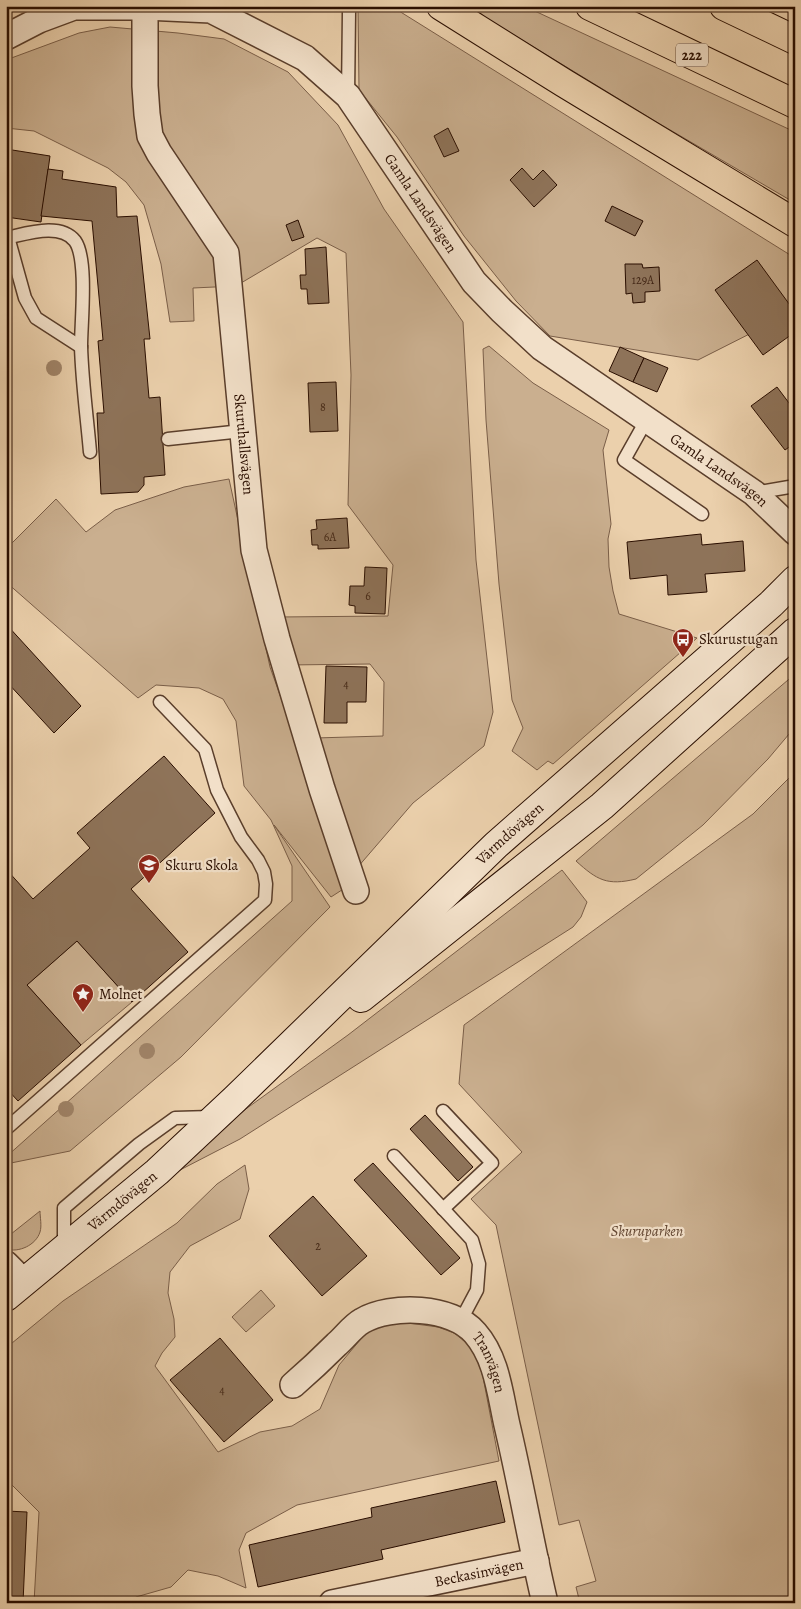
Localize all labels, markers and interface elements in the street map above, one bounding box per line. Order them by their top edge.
road number: 222 [676,44,708,66]
street label: Gamla Landsvägen [380,150,461,257]
house number: 129A [632,272,655,288]
street label: Skuruhallsvägen [229,393,259,496]
house number: 8 [320,399,326,415]
street label: Gamla Landsvägen [666,428,773,511]
house number: 6A [324,529,337,545]
house number: 6 [365,588,371,604]
bus stop icon: Skurustugan [671,627,695,658]
place label: Skurustugan [699,629,778,649]
house number: 4 [343,676,349,692]
street label: Värmdövägen [471,798,548,870]
school or university icon: Skuru Skola [137,853,161,884]
place label: Skuru Skola [165,855,238,875]
place icon: Molnet [71,982,95,1013]
place label: Molnet [99,984,142,1004]
street label: Värmdövägen [83,1166,161,1236]
park label: Skuruparken [611,1221,683,1241]
house number: 2 [315,1238,321,1254]
street label: Tranvägen [468,1328,510,1395]
house number: 4 [219,1382,225,1398]
street label: Beckasinvägen [433,1554,525,1592]

